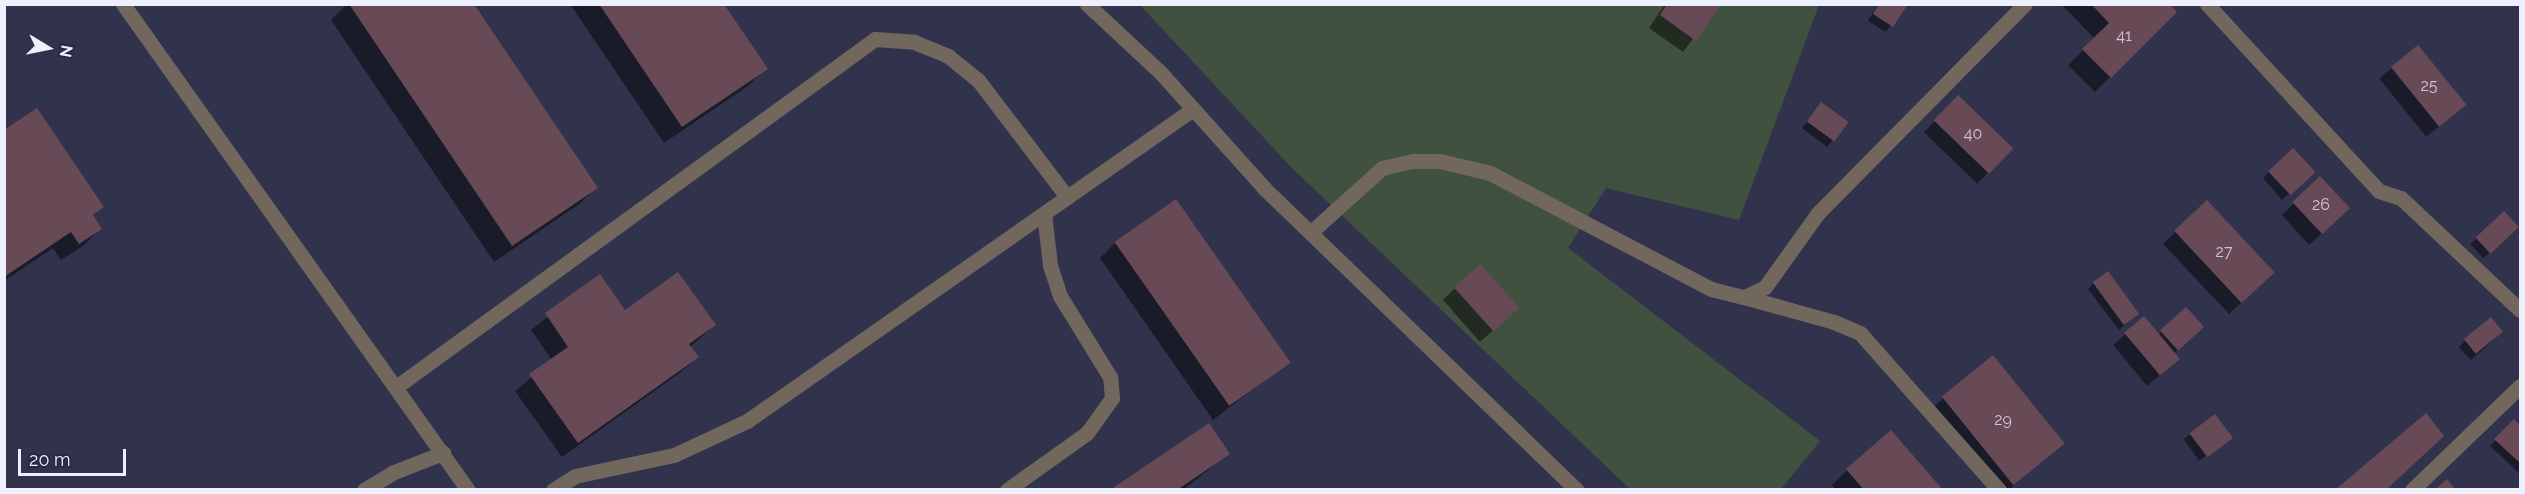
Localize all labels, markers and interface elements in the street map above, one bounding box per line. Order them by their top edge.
north arrow [18,18,78,78]
house number: 41 [2116,26,2132,46]
text: N [56,44,77,59]
house number: 25 [2420,76,2438,96]
house number: 40 [1964,124,1982,144]
house number: 26 [2312,195,2330,215]
house number: 27 [2216,242,2232,262]
house number: 29 [1994,410,2012,430]
scale bar [21,437,129,475]
text: 20 m [29,449,71,470]

